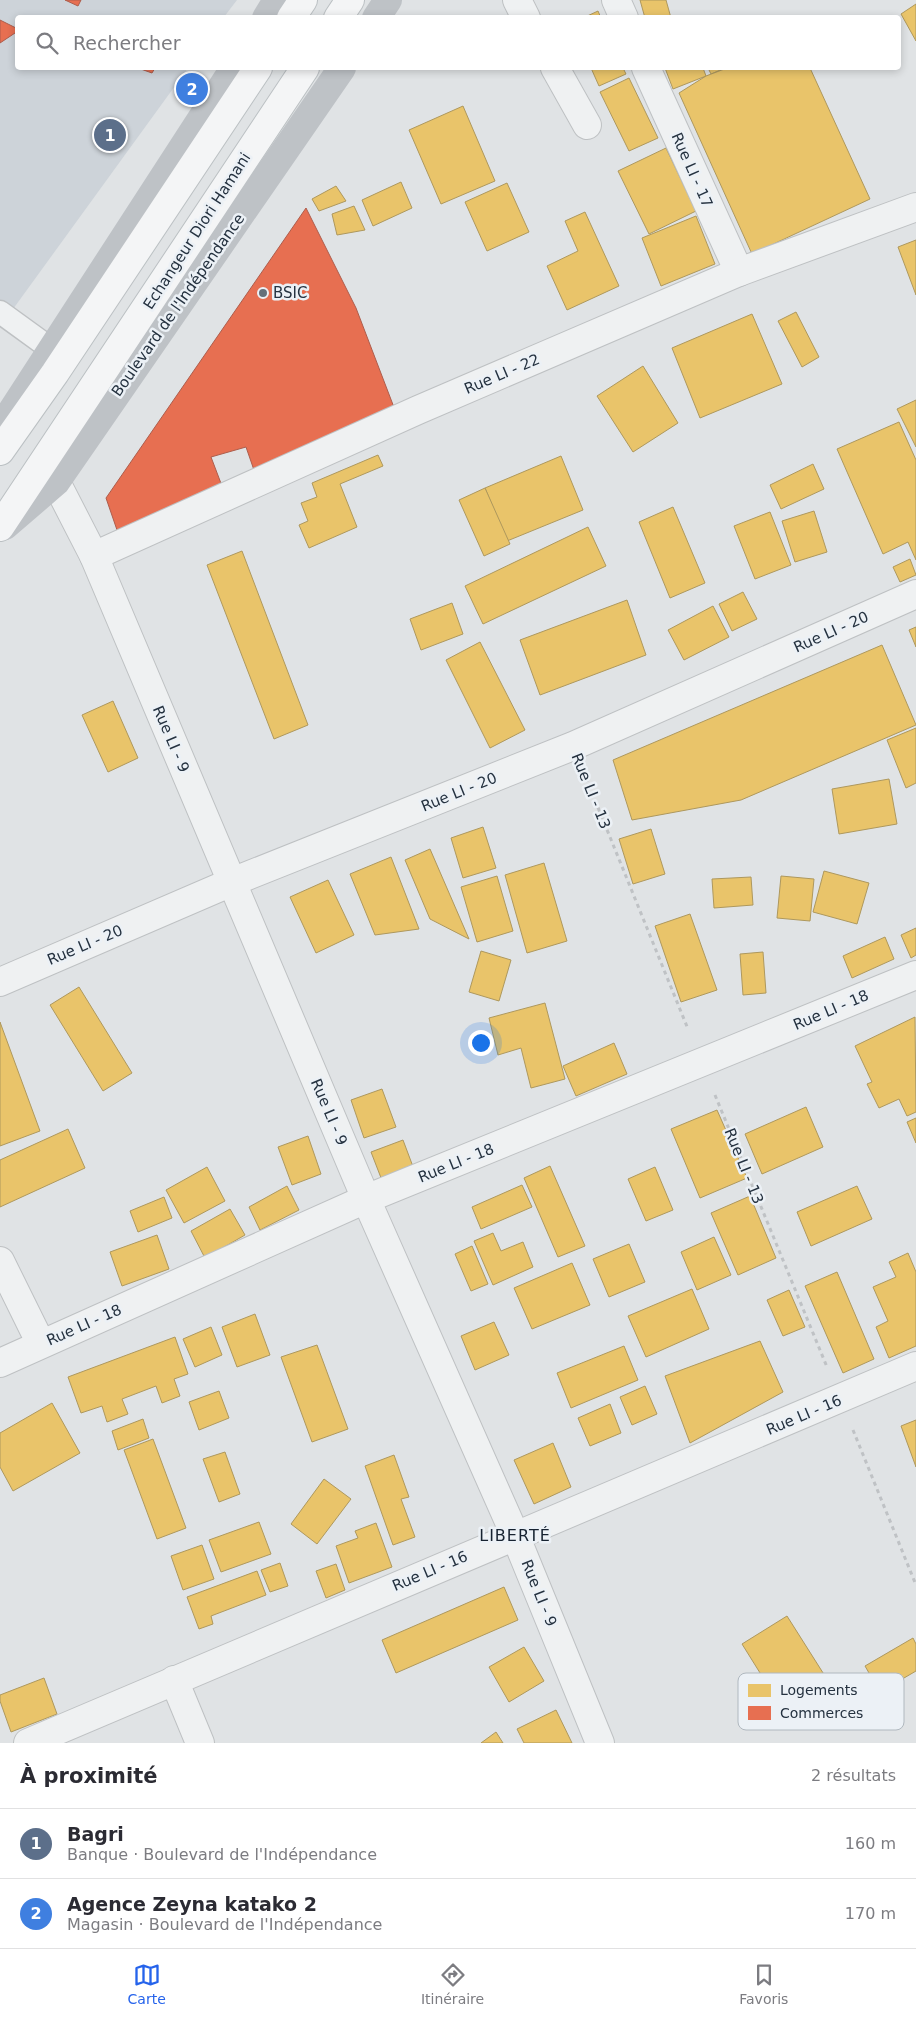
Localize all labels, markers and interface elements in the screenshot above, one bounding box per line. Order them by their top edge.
search box [15,15,901,70]
icon: search [33,29,61,57]
text: Rechercher [73,32,181,54]
pin: 2 [176,70,208,108]
pin: 1 [94,116,126,154]
street label: Rue LI - 17 [667,130,717,210]
street label: Echangeur Diori Hamani [140,149,254,313]
street label: Boulevard de l'Indépendance [108,210,248,400]
place label: BSIC [273,284,307,302]
marker: BSIC [257,287,269,299]
street label: Rue LI - 22 [462,350,542,398]
street label: Rue LI - 20 [791,607,871,657]
street label: Rue LI - 9 [149,703,193,775]
street label: Rue LI - 13 [568,751,614,831]
street label: Rue LI - 20 [419,769,499,815]
street label: Rue LI - 20 [45,921,125,969]
street label: Rue LI - 18 [791,986,871,1034]
your location [468,1030,494,1056]
street label: Rue LI - 9 [307,1076,351,1148]
street label: Rue LI - 13 [721,1126,767,1206]
street label: Rue LI - 18 [416,1140,496,1186]
street label: Rue LI - 18 [44,1300,124,1350]
street label: Rue LI - 16 [764,1391,844,1439]
district label: LIBERTÉ [479,1526,551,1545]
street label: Rue LI - 16 [390,1547,470,1595]
street label: Rue LI - 9 [517,1557,561,1629]
legend [738,1673,904,1730]
text: Logements [780,1682,858,1698]
text: Commerces [780,1705,863,1721]
text: À proximité [20,1764,157,1788]
text: 2 résultats [811,1766,896,1785]
text: Bagri [67,1823,124,1845]
text: 1 [30,1834,42,1853]
text: 160 m [845,1834,896,1853]
text: Banque · Boulevard de l'Indépendance [67,1845,377,1864]
text: Agence Zeyna katako 2 [67,1893,317,1915]
text: 2 [30,1904,42,1923]
text: 170 m [845,1904,896,1923]
text: Magasin · Boulevard de l'Indépendance [67,1915,382,1934]
tab: Carte [128,1961,166,2007]
tab: Itinéraire [421,1961,484,2007]
tab: Favoris [739,1961,788,2007]

